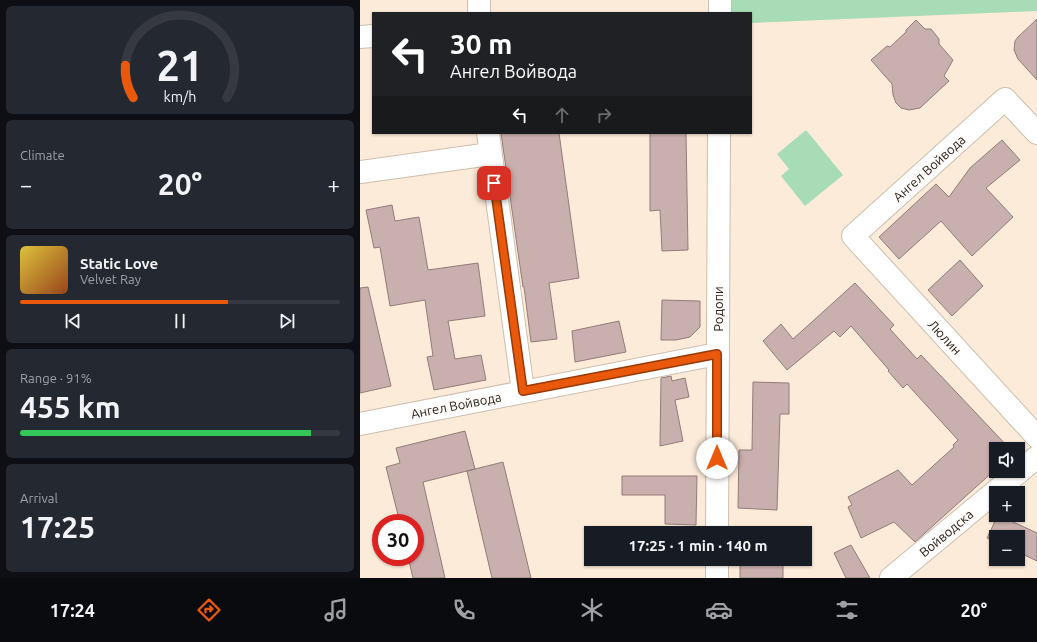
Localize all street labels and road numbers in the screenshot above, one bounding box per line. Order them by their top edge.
street label: Ангел Войвода [890,132,968,204]
street label: Родопи [711,286,725,332]
street label: Люлин [925,317,965,357]
street label: Ангел Войвода [410,389,502,421]
street label: Войводска [916,507,976,559]

